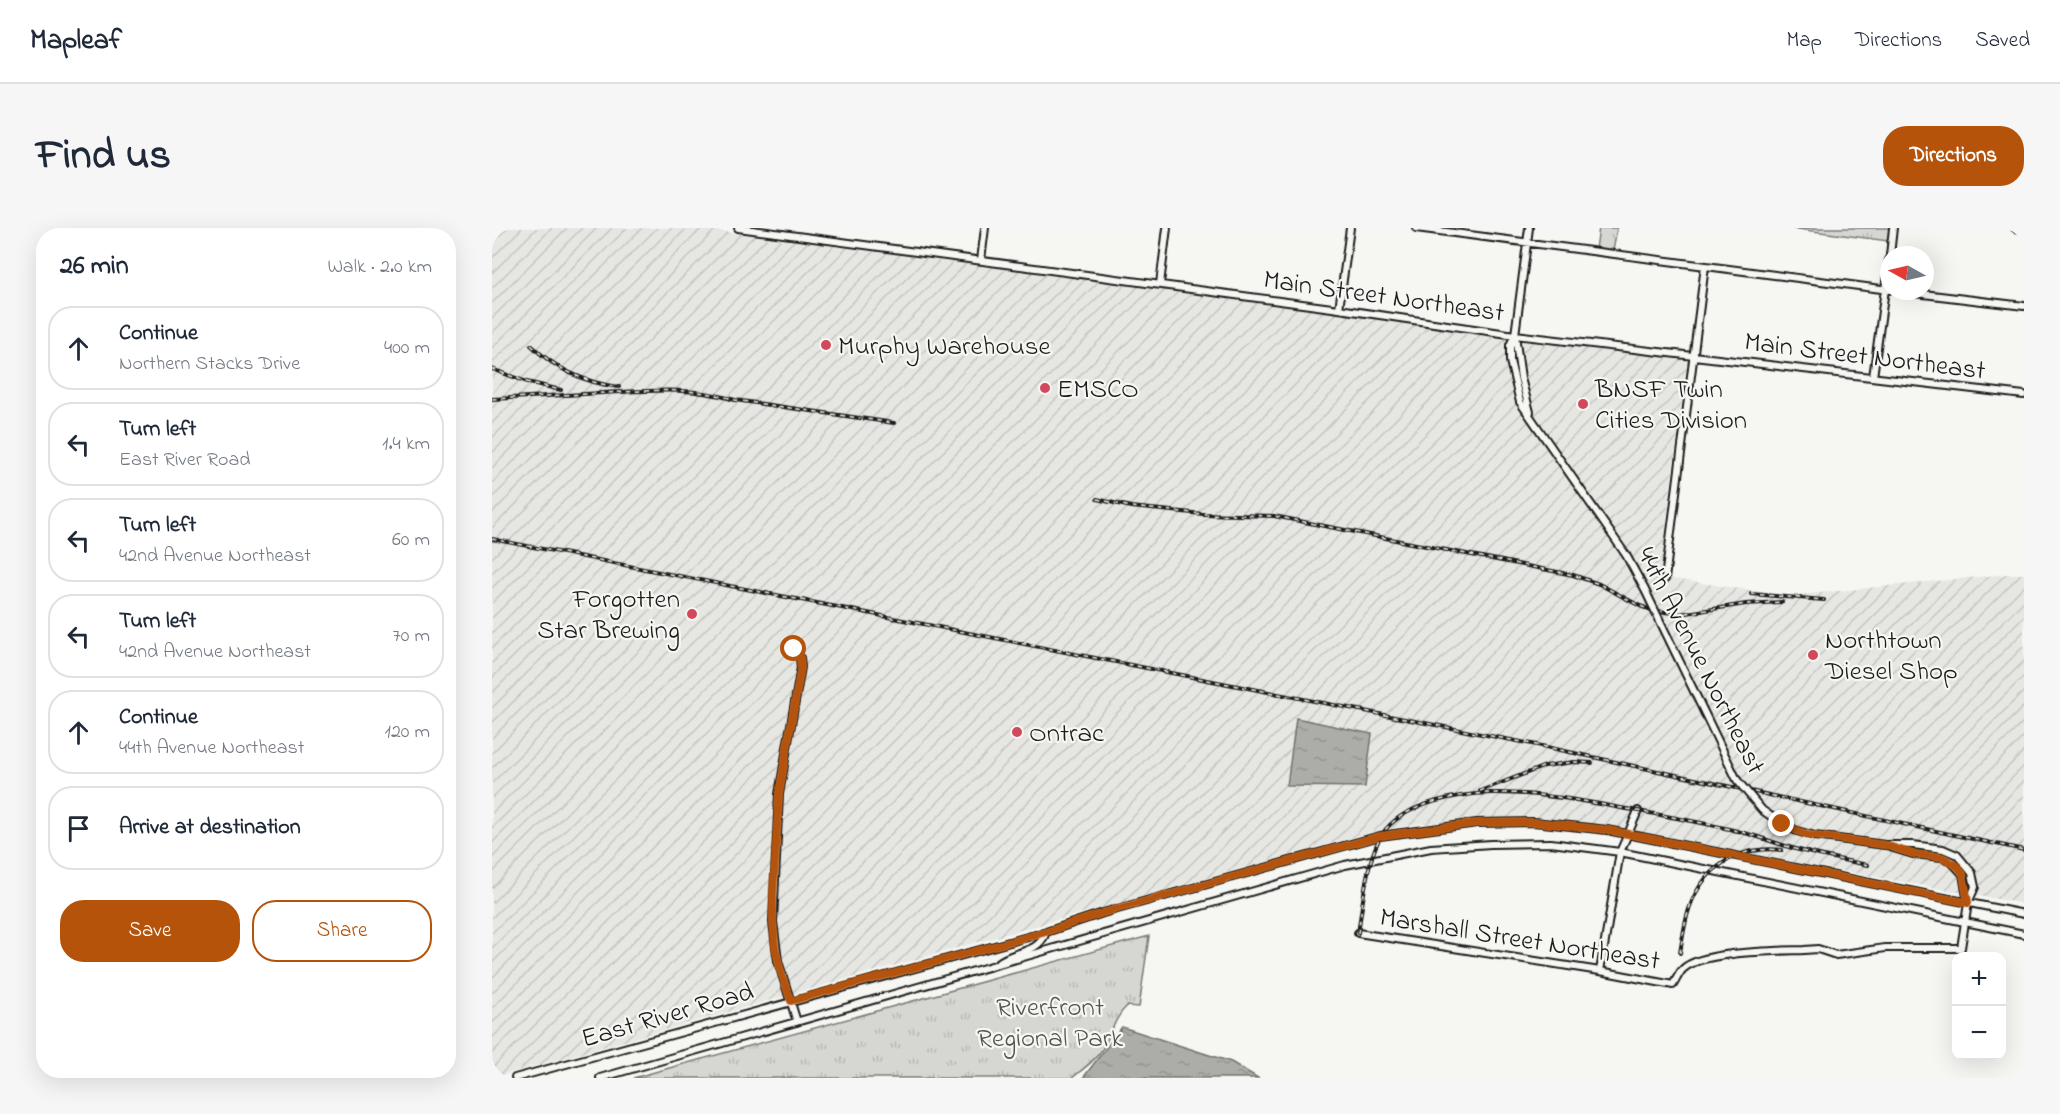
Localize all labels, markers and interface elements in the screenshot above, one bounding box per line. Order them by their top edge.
text: Mapleaf [30,21,122,62]
text: Map [1786,26,1822,56]
text: Directions [1855,26,1942,56]
text: Saved [1975,26,2030,56]
text: Find us [36,126,171,187]
button: Directions [1883,126,2024,186]
north arrow [1880,246,1934,300]
text: 26 min [60,248,129,286]
text: Walk · 2.0 km [327,253,432,282]
street label: Main Street Northeast [1261,261,1507,334]
text: Continue [119,318,198,350]
street label: Main Street Northeast [1742,323,1988,392]
place label: Murphy Warehouse [838,328,1052,367]
icon: ahead [62,332,95,365]
text: 400 m [384,334,430,363]
marker: Murphy Warehouse [819,338,833,352]
text: Northern Stacks Drive [119,350,300,379]
place label: EMSCO [1057,371,1139,410]
place label: BNSF Twin Cities Division [1594,371,1747,441]
marker: EMSCO [1038,381,1052,395]
marker: BNSF Twin Cities Division [1576,397,1590,411]
text: Turn left [119,414,196,446]
icon: left [62,428,95,461]
text: 1.4 km [382,430,430,459]
text: East River Road [119,446,250,475]
text: Turn left [119,510,196,542]
icon: left [62,524,95,557]
text: 60 m [392,526,430,555]
street label: 44th Avenue Northeast [1626,541,1774,782]
text: 42nd Avenue Northeast [119,542,311,571]
place label: Forgotten Star Brewing [537,581,680,651]
text: Turn left [119,606,196,638]
marker: Forgotten Star Brewing [685,607,699,621]
icon: left [62,620,95,653]
text: 70 m [393,622,430,651]
place label: Northtown Diesel Shop [1824,622,1958,692]
route start [780,635,806,661]
text: 42nd Avenue Northeast [119,638,311,667]
marker: Northtown Diesel Shop [1806,648,1820,662]
text: Continue [119,702,198,734]
place label: Ontrac [1029,715,1104,754]
icon: ahead [62,716,95,749]
text: 120 m [385,718,430,747]
marker: Ontrac [1010,725,1024,739]
text: 44th Avenue Northeast [119,734,304,763]
route end [1768,810,1794,836]
icon: arrive [62,812,95,845]
text: Arrive at destination [119,812,301,844]
street label: Marshall Street Northeast [1377,899,1662,982]
button: Save [60,900,240,962]
button: Share [252,900,432,962]
map controls [1952,952,2006,1060]
button: + [1952,952,2006,1006]
street label: East River Road [577,973,758,1060]
park label: Riverfront Regional Park [977,989,1123,1059]
button: − [1952,1006,2006,1060]

